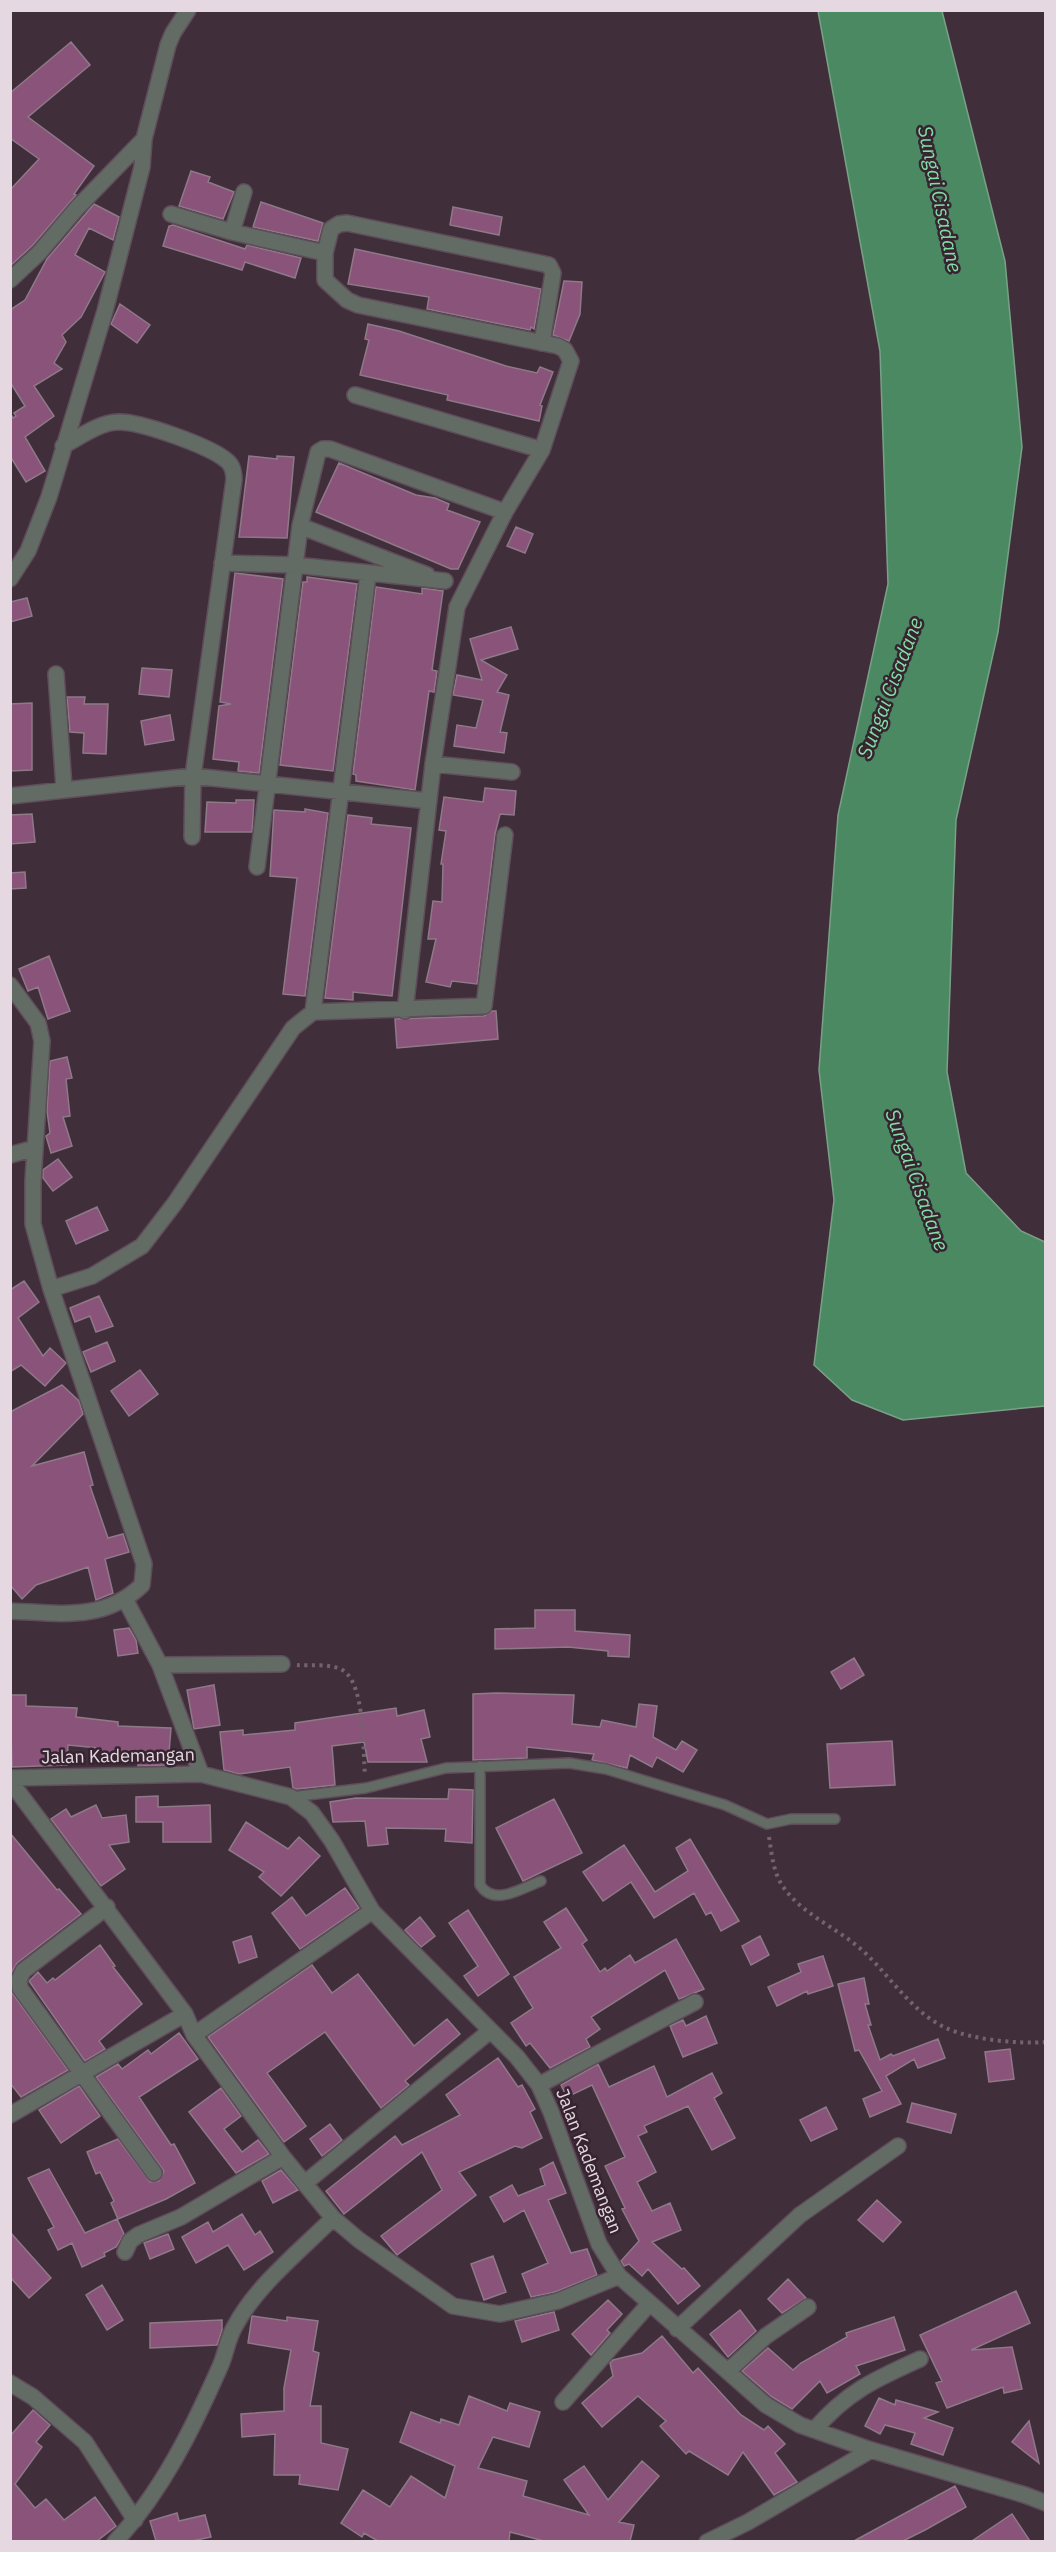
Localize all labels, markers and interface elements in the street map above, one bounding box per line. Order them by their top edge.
water label: Sungai Cisadane [912,123,969,275]
water label: Sungai Cisadane [850,613,929,762]
water label: Sungai Cisadane [879,1105,956,1255]
street label: Jalan Kademangan [41,1743,195,1768]
street label: Jalan Kademangan [551,2085,628,2237]

